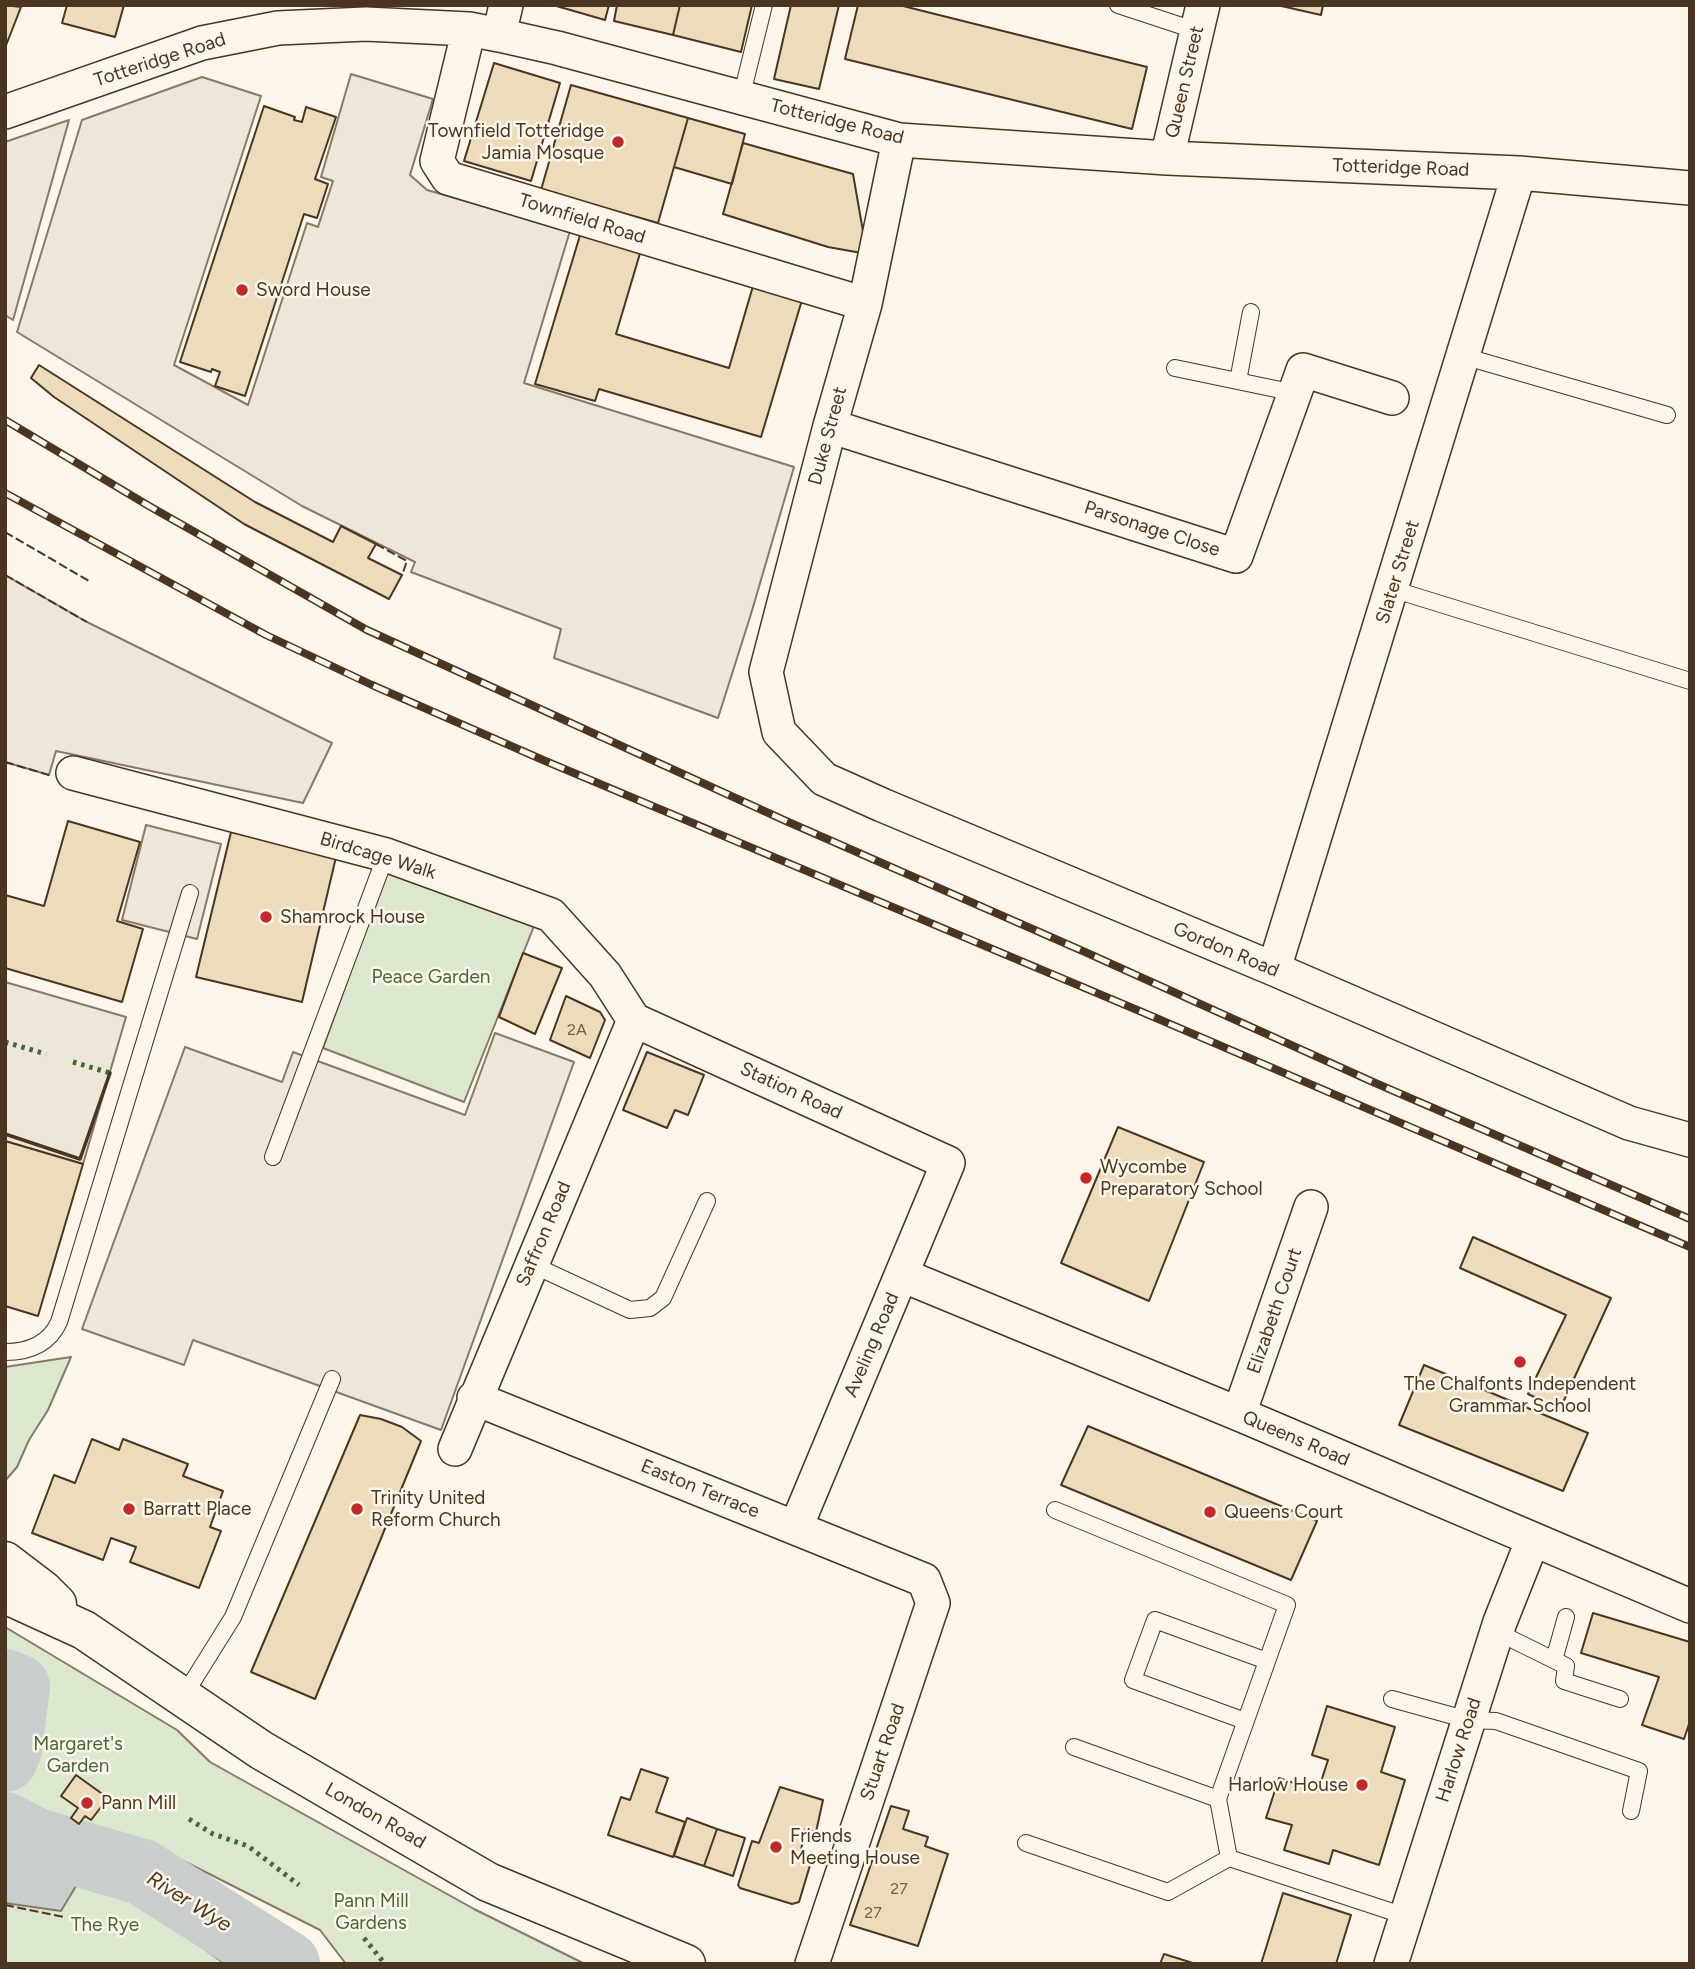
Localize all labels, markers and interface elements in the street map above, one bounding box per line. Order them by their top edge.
street label: Queen Street [1161,24,1209,140]
street label: Totteridge Road [91,28,229,92]
street label: Totteridge Road [768,94,906,150]
place label: Townfield Totteridge Jamia Mosque [428,120,604,164]
marker: Townfield Totteridge Jamia Mosque [610,134,626,150]
street label: Totteridge Road [1332,154,1470,182]
street label: Townfield Road [516,189,648,249]
place label: Sword House [256,279,371,301]
marker: Sword House [234,282,250,298]
street label: Duke Street [804,384,852,488]
street label: Parsonage Close [1081,496,1223,562]
street label: Slater Street [1371,517,1425,627]
street label: Birdcage Walk [317,828,439,884]
place label: Shamrock House [280,906,425,928]
marker: Shamrock House [258,909,274,925]
street label: Gordon Road [1170,917,1282,983]
park label: Peace Garden [372,966,490,988]
house number: 2A [567,1020,587,1040]
street label: Station Road [736,1057,846,1125]
place label: Wycombe Preparatory School [1100,1156,1263,1200]
marker: Wycombe Preparatory School [1078,1170,1094,1186]
street label: Saffron Road [512,1178,576,1290]
street label: Elizabeth Court [1243,1245,1307,1377]
street label: Aveling Road [840,1289,904,1401]
marker: The Chalfonts Independent Grammar School [1512,1354,1528,1370]
place label: The Chalfonts Independent Grammar School [1404,1373,1636,1417]
street label: Queens Road [1239,1406,1353,1472]
street label: Easton Terrace [637,1455,763,1523]
place label: Trinity United Reform Church [371,1487,501,1531]
place label: Barratt Place [143,1498,251,1520]
marker: Barratt Place [121,1501,137,1517]
marker: Trinity United Reform Church [349,1501,365,1517]
place label: Queens Court [1224,1501,1343,1523]
marker: Queens Court [1202,1504,1218,1520]
street label: Harlow Road [1431,1695,1487,1805]
street label: Stuart Road [856,1700,910,1804]
park label: Margaret's Garden [33,1733,123,1777]
place label: Harlow House [1228,1774,1348,1796]
marker: Harlow House [1354,1777,1370,1793]
street label: London Road [321,1778,429,1854]
place label: Pann Mill [101,1792,176,1814]
marker: Pann Mill [79,1795,95,1811]
place label: Friends Meeting House [790,1825,920,1869]
marker: Friends Meeting House [768,1839,784,1855]
water label: River Wye [142,1866,236,1938]
house number: 27 [890,1879,908,1899]
park label: Pann Mill Gardens [333,1890,409,1934]
house number: 27 [864,1903,882,1923]
park label: The Rye [71,1914,139,1936]

